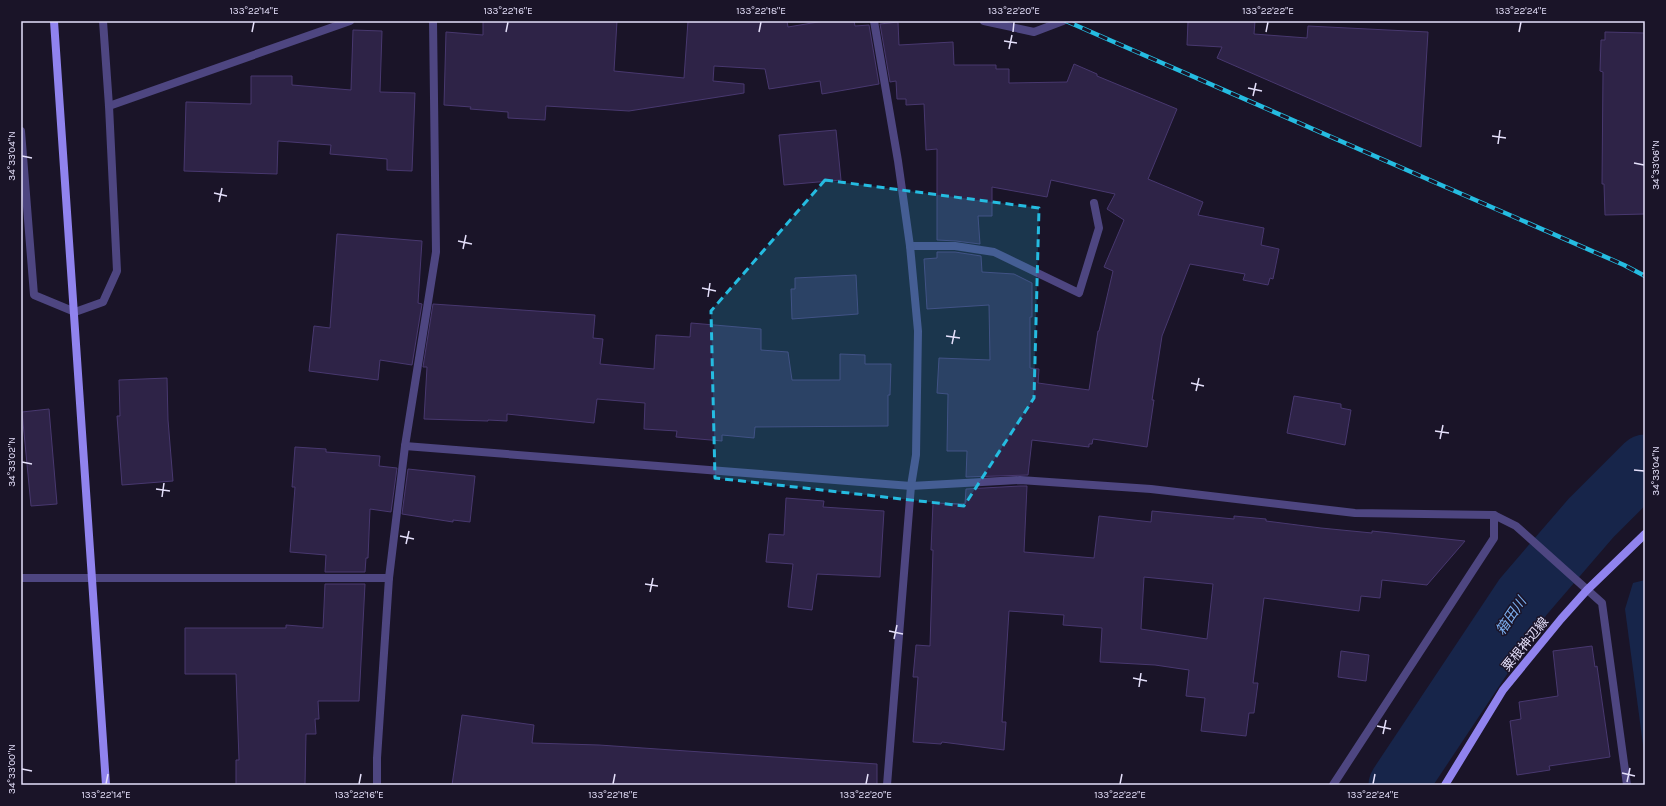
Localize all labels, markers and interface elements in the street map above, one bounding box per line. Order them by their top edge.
text: 133°22'14"E [229,5,279,17]
text: 133°22'16"E [483,5,533,17]
text: 133°22'18"E [736,5,786,17]
text: 133°22'20"E [988,5,1040,17]
text: 133°22'22"E [1242,5,1294,17]
text: 133°22'24"E [1495,5,1547,17]
text: 34°33'04"N [6,131,18,181]
text: 34°33'06"N [1650,140,1662,190]
text: 34°33'02"N [6,437,18,487]
text: 34°33'04"N [1650,446,1662,496]
water label: 箱田川 [1492,592,1531,638]
street label: 粟根神辺線 [1499,614,1551,674]
text: 34°33'00"N [6,744,18,794]
text: 133°22'14"E [81,789,131,801]
text: 133°22'16"E [334,789,384,801]
text: 133°22'18"E [588,789,638,801]
text: 133°22'20"E [840,789,892,801]
text: 133°22'22"E [1094,789,1146,801]
text: 133°22'24"E [1347,789,1399,801]

